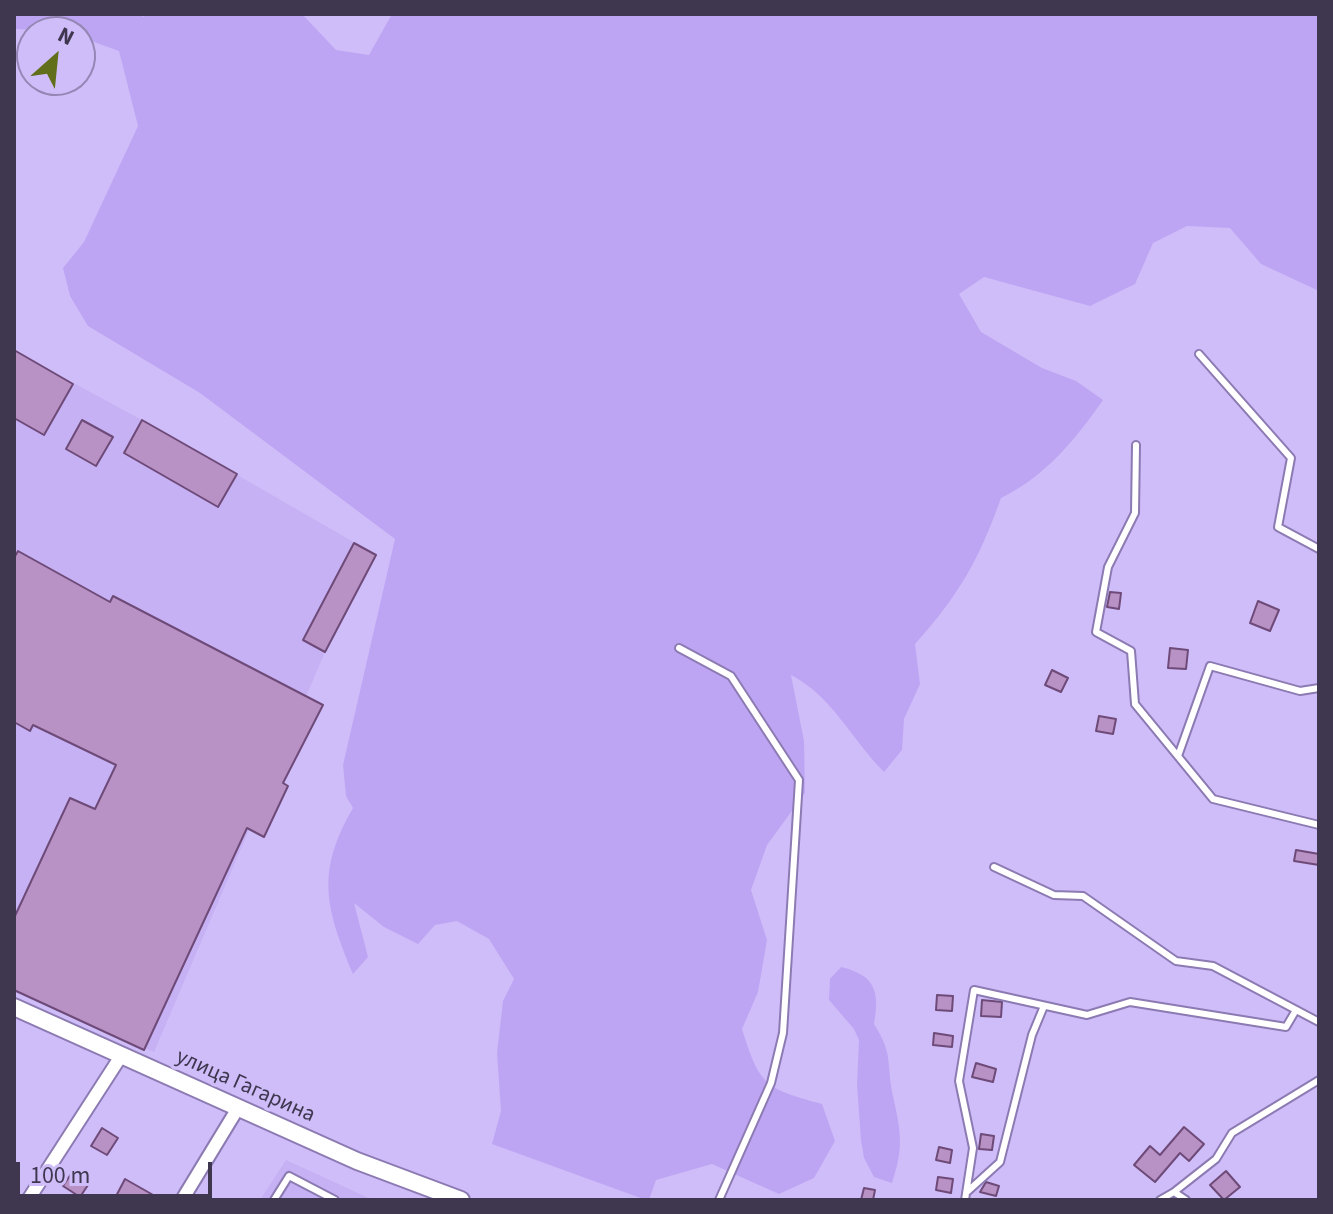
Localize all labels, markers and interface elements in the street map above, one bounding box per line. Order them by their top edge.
north arrow [16,16,96,96]
text: N [52,19,80,54]
street label: улица Гагарина [171,1045,319,1129]
scale bar [20,1146,216,1196]
text: 100 m [30,1158,90,1193]

